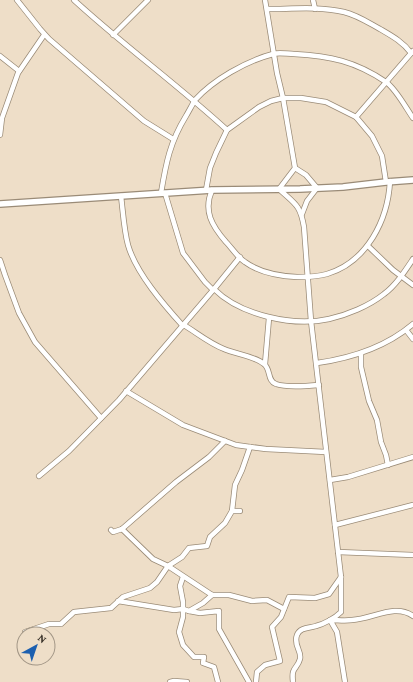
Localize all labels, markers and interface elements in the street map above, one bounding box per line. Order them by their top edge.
north arrow [16,626,56,666]
text: N [36,631,50,646]

